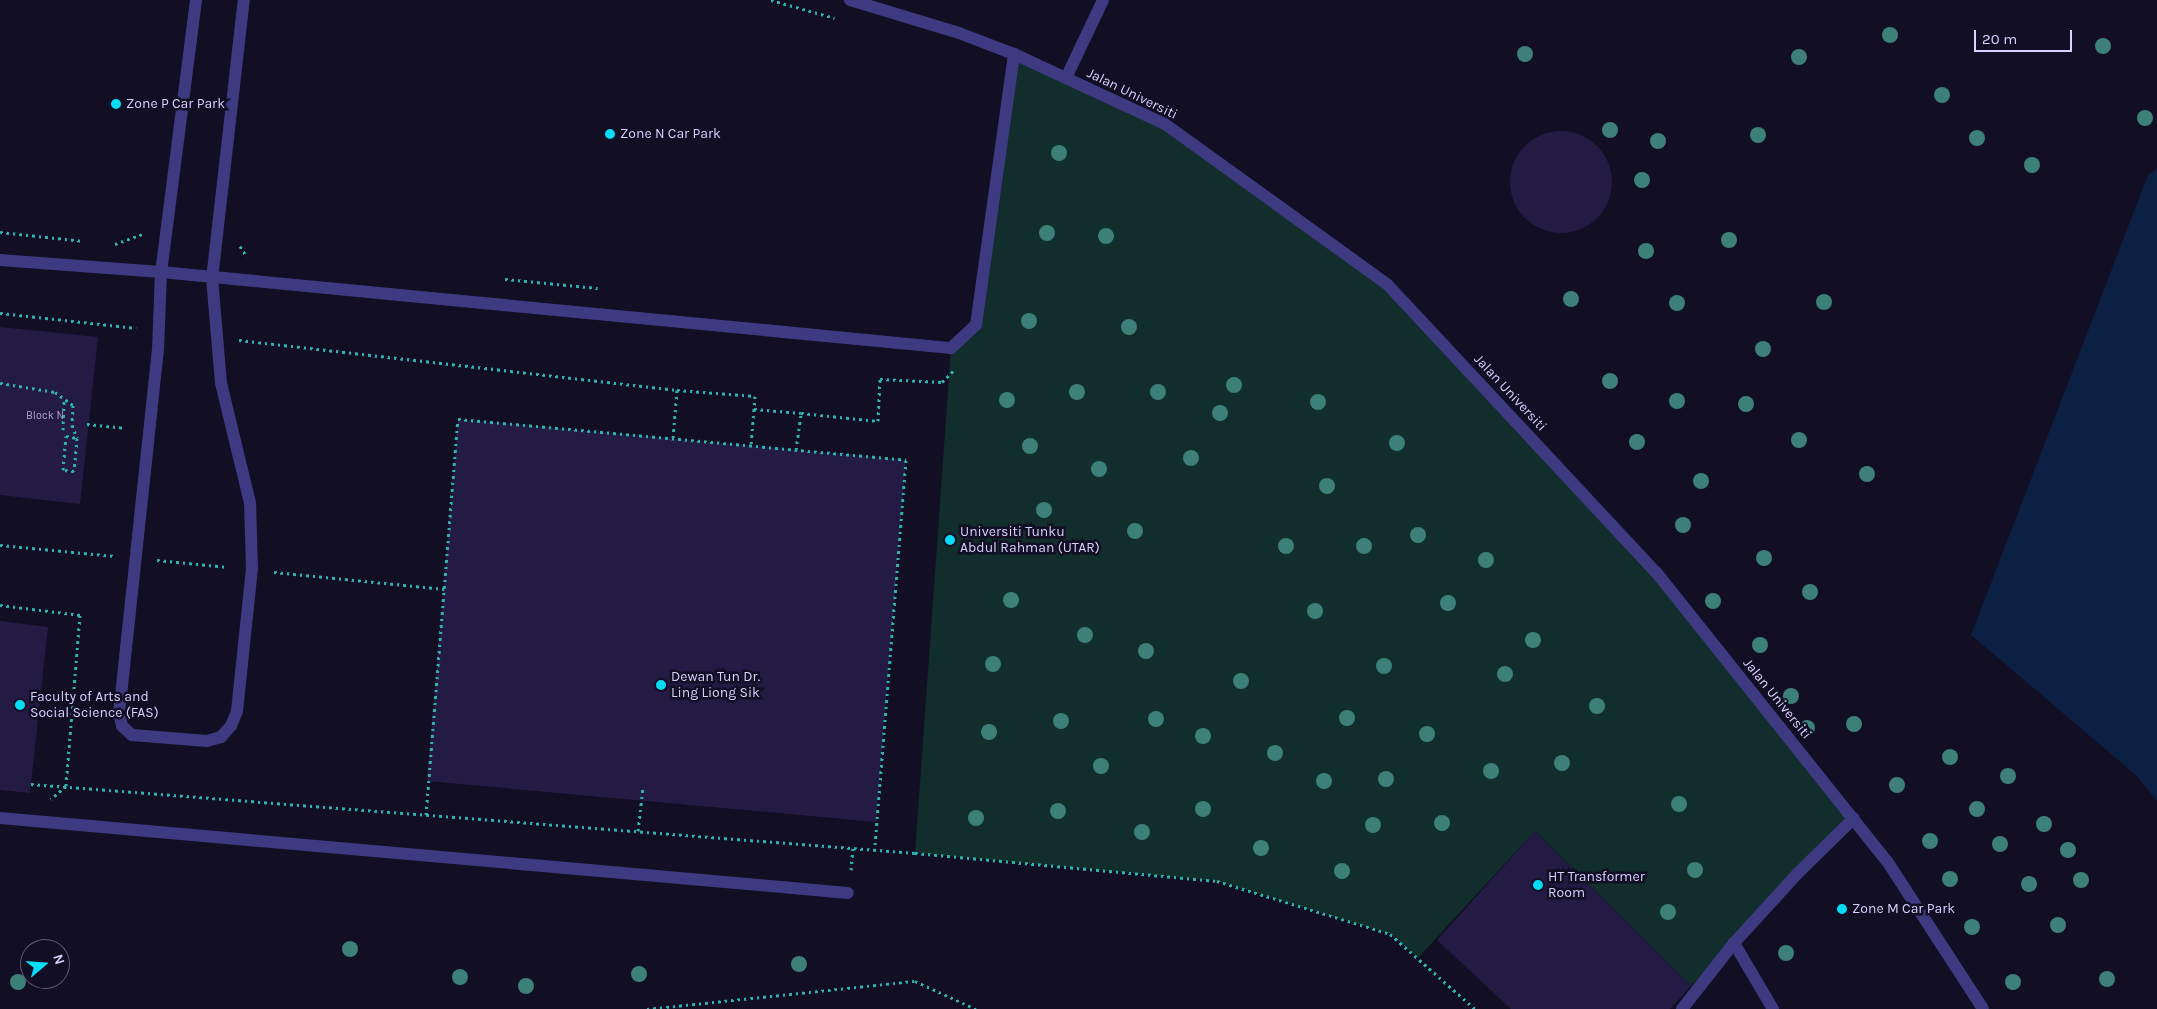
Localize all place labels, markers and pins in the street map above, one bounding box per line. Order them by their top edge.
place label: Zone P Car Park [126,96,225,112]
marker: Zone P Car Park [110,98,122,110]
place label: Zone N Car Park [620,126,721,142]
marker: Zone N Car Park [604,128,616,140]
place label: Universiti Tunku Abdul Rahman (UTAR) [960,524,1100,556]
marker: Universiti Tunku Abdul Rahman (UTAR) [944,534,956,546]
place label: Dewan Tun Dr. Ling Liong Sik [671,669,760,702]
marker: Dewan Tun Dr. Ling Liong Sik [655,679,667,691]
place label: Faculty of Arts and Social Science (FAS) [30,689,159,722]
marker: Faculty of Arts and Social Science (FAS) [14,699,26,711]
place label: HT Transformer Room [1548,869,1645,902]
marker: HT Transformer Room [1532,879,1544,891]
place label: Zone M Car Park [1852,901,1955,917]
marker: Zone M Car Park [1836,903,1848,915]

